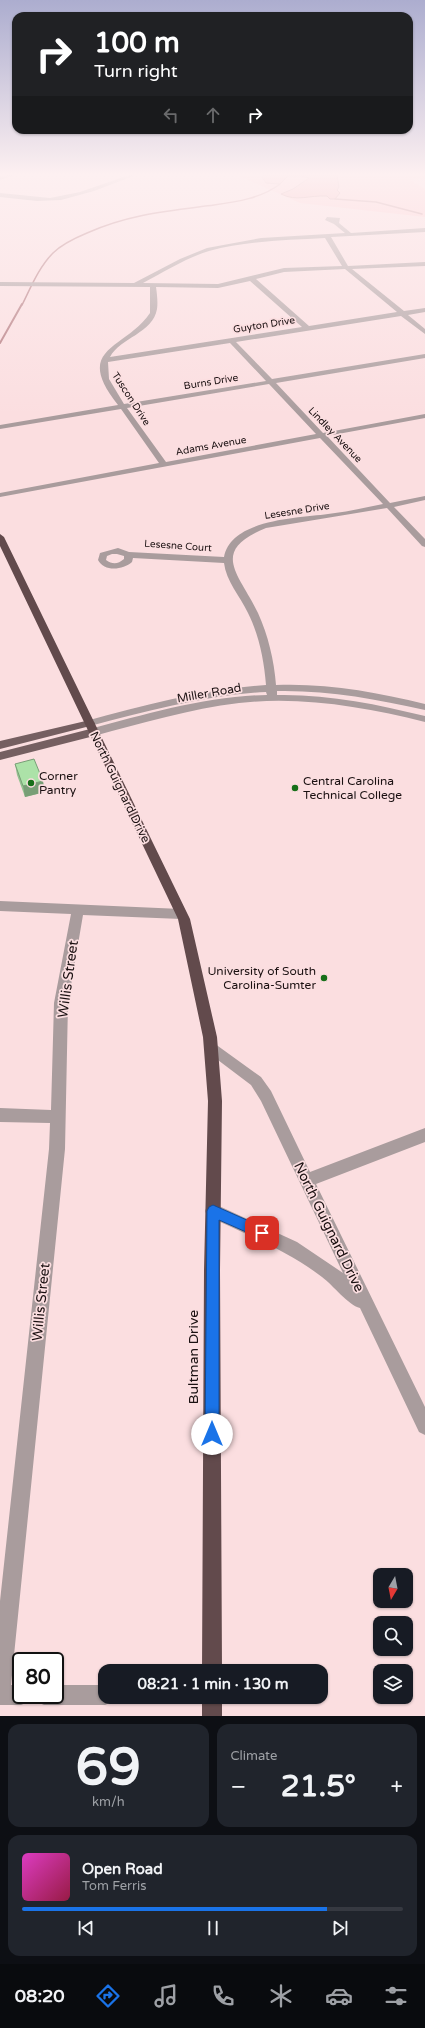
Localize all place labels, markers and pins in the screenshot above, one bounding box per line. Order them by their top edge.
place label: Corner Pantry [39,769,78,797]
place label: Central Carolina Technical College [303,774,402,802]
marker: Corner Pantry [26,778,36,788]
marker: Central Carolina Technical College [290,783,300,793]
place label: University of South Carolina-Sumter [207,964,316,992]
marker: University of South Carolina-Sumter [319,973,329,983]
pin [245,1216,279,1250]

